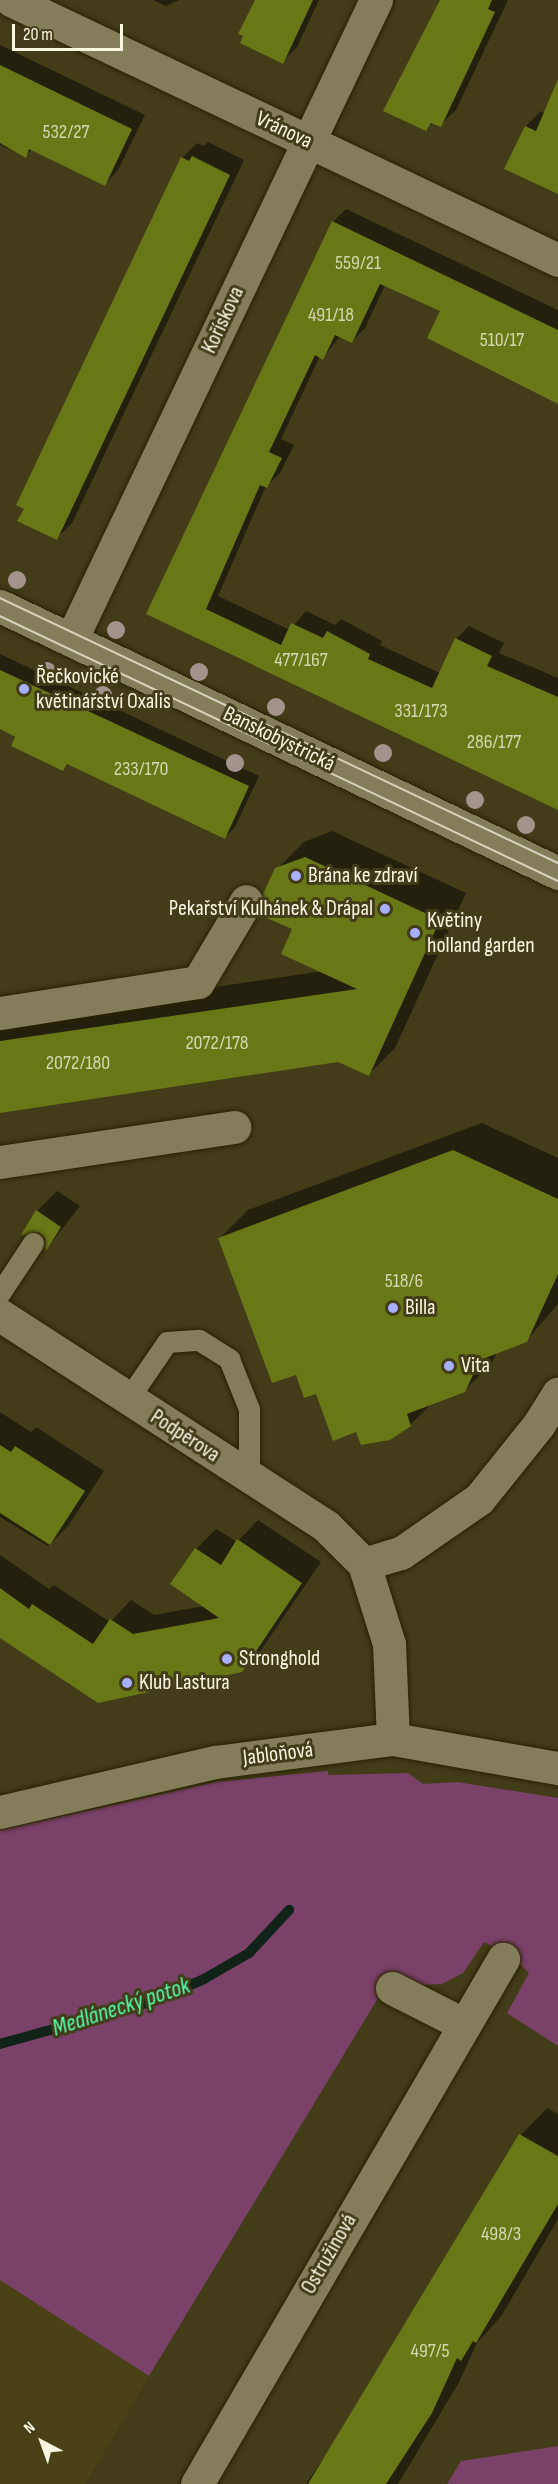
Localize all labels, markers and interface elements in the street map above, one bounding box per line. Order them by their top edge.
scale bar [15,12,126,50]
text: 20 m [23,24,53,45]
street label: Vránova [252,106,316,154]
house number: 532/27 [42,120,90,144]
house number: 559/21 [335,251,381,275]
street label: Kořískova [196,282,250,358]
house number: 491/18 [308,303,354,327]
house number: 510/17 [480,328,524,352]
house number: 477/167 [274,648,328,672]
place label: Řečkovické květinářství Oxalis [36,663,171,714]
marker: Řečkovické květinářství Oxalis [17,682,31,696]
house number: 331/173 [394,699,448,723]
street label: Banskobystrická [219,701,339,777]
house number: 286/177 [467,730,521,754]
house number: 233/170 [114,757,168,781]
place label: Brána ke zdraví [308,863,418,889]
marker: Brána ke zdraví [289,869,303,883]
place label: Pekařství Kulhánek & Drápal [169,896,373,922]
marker: Pekařství Kulhánek & Drápal [378,902,392,916]
place label: Květiny holland garden [427,907,535,958]
marker: Květiny holland garden [408,926,422,940]
house number: 2072/178 [185,1031,249,1055]
house number: 2072/180 [46,1051,110,1075]
house number: 518/6 [385,1269,423,1293]
place label: Billa [405,1295,436,1321]
marker: Billa [386,1301,400,1315]
place label: Vita [461,1353,490,1379]
marker: Vita [442,1359,456,1373]
street label: Podpěrova [145,1404,225,1468]
place label: Stronghold [239,1646,320,1672]
marker: Stronghold [220,1652,234,1666]
place label: Klub Lastura [139,1670,230,1696]
marker: Klub Lastura [120,1676,134,1690]
street label: Jabloňová [241,1737,315,1771]
water label: Medlánecký potok [49,1971,193,2043]
street label: Ostružinová [296,2209,362,2299]
house number: 498/3 [481,2222,521,2246]
house number: 497/5 [411,2339,449,2363]
north arrow [12,2412,72,2472]
text: N [20,2418,39,2438]

